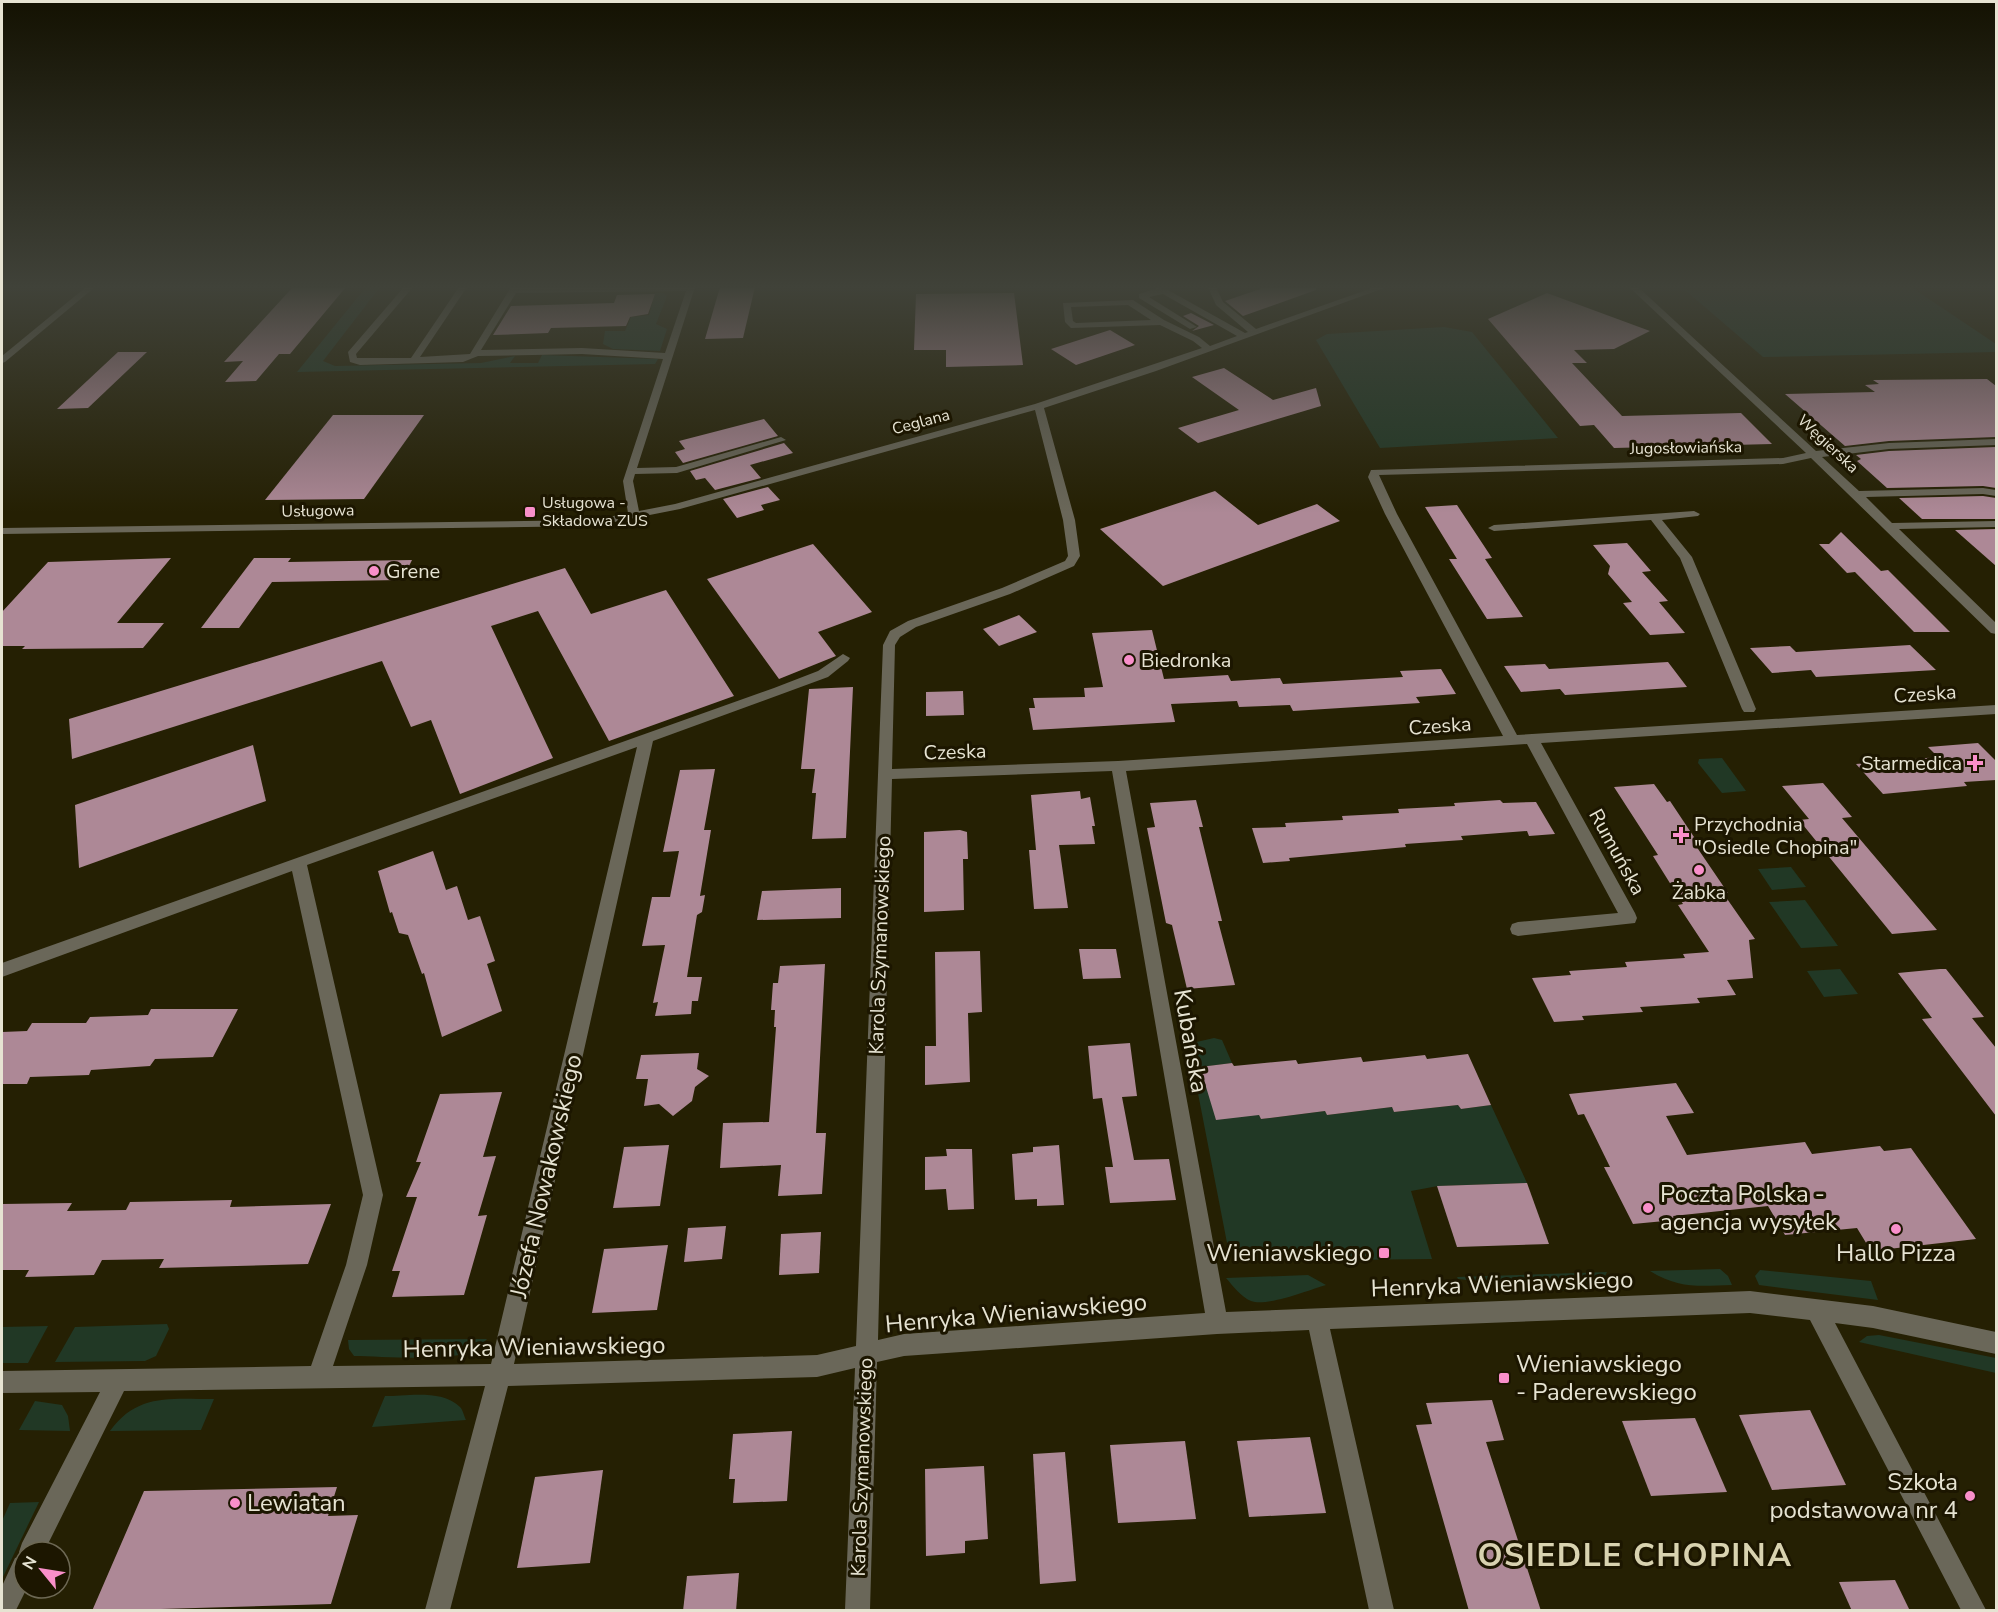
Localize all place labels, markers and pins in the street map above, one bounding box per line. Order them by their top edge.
place label: Usługowa - Składowa ZUS [542,492,648,532]
marker: Usługowa - Składowa ZUS [523,505,537,519]
place label: Grene [386,558,440,585]
marker: Grene [367,564,381,578]
place label: Biedronka [1141,647,1231,674]
marker: Biedronka [1122,653,1136,667]
place label: Starmedica [1861,750,1962,777]
marker: Starmedica [1966,754,1984,772]
place label: Przychodnia "Osiedle Chopina" [1694,811,1857,861]
marker: Przychodnia "Osiedle Chopina" [1672,826,1690,844]
marker: Żabka [1692,863,1706,877]
place label: Żabka [1672,879,1726,906]
place label: Poczta Polska - agencja wysyłek [1660,1178,1838,1238]
marker: Poczta Polska - agencja wysyłek [1641,1201,1655,1215]
marker: Hallo Pizza [1889,1222,1903,1236]
place label: Wieniawskiego [1206,1237,1372,1269]
place label: Hallo Pizza [1836,1237,1956,1269]
marker: Wieniawskiego [1377,1246,1391,1260]
place label: Wieniawskiego - Paderewskiego [1516,1348,1697,1408]
marker: Wieniawskiego - Paderewskiego [1497,1371,1511,1385]
place label: Szkoła podstawowa nr 4 [1769,1466,1958,1526]
place label: Lewiatan [247,1487,346,1519]
marker: Szkoła podstawowa nr 4 [1963,1489,1977,1503]
marker: Lewiatan [228,1496,242,1510]

